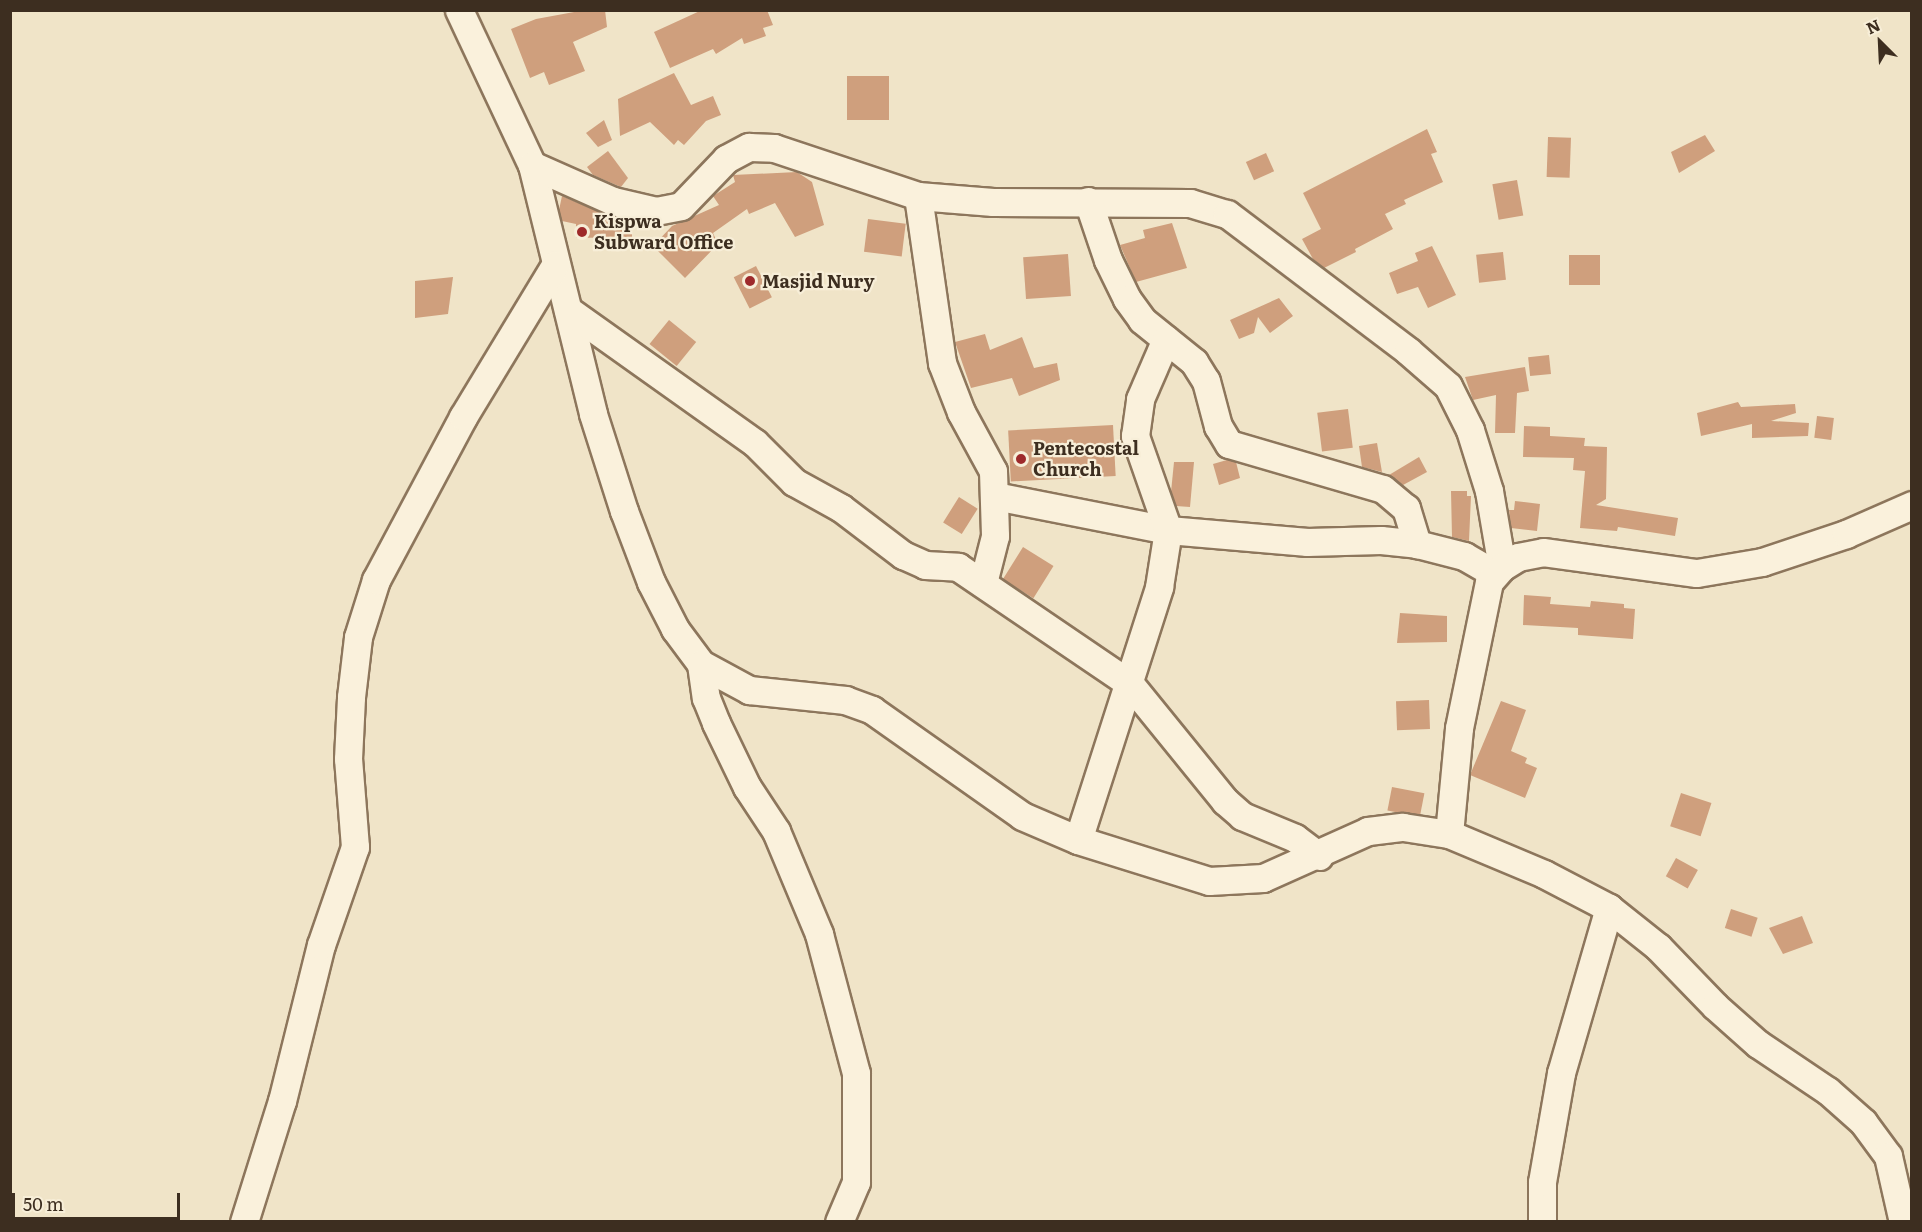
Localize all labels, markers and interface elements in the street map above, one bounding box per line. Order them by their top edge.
north arrow [1850,12,1910,72]
text: N [1862,12,1884,39]
place label: Kispwa Subward Office [594,211,733,254]
marker: Kispwa Subward Office [575,225,589,239]
place label: Masjid Nury [762,270,874,292]
marker: Masjid Nury [743,274,757,288]
place label: Pentecostal Church [1033,438,1139,480]
marker: Pentecostal Church [1014,452,1028,466]
scale bar [15,1181,183,1219]
text: 50 m [23,1190,64,1217]

